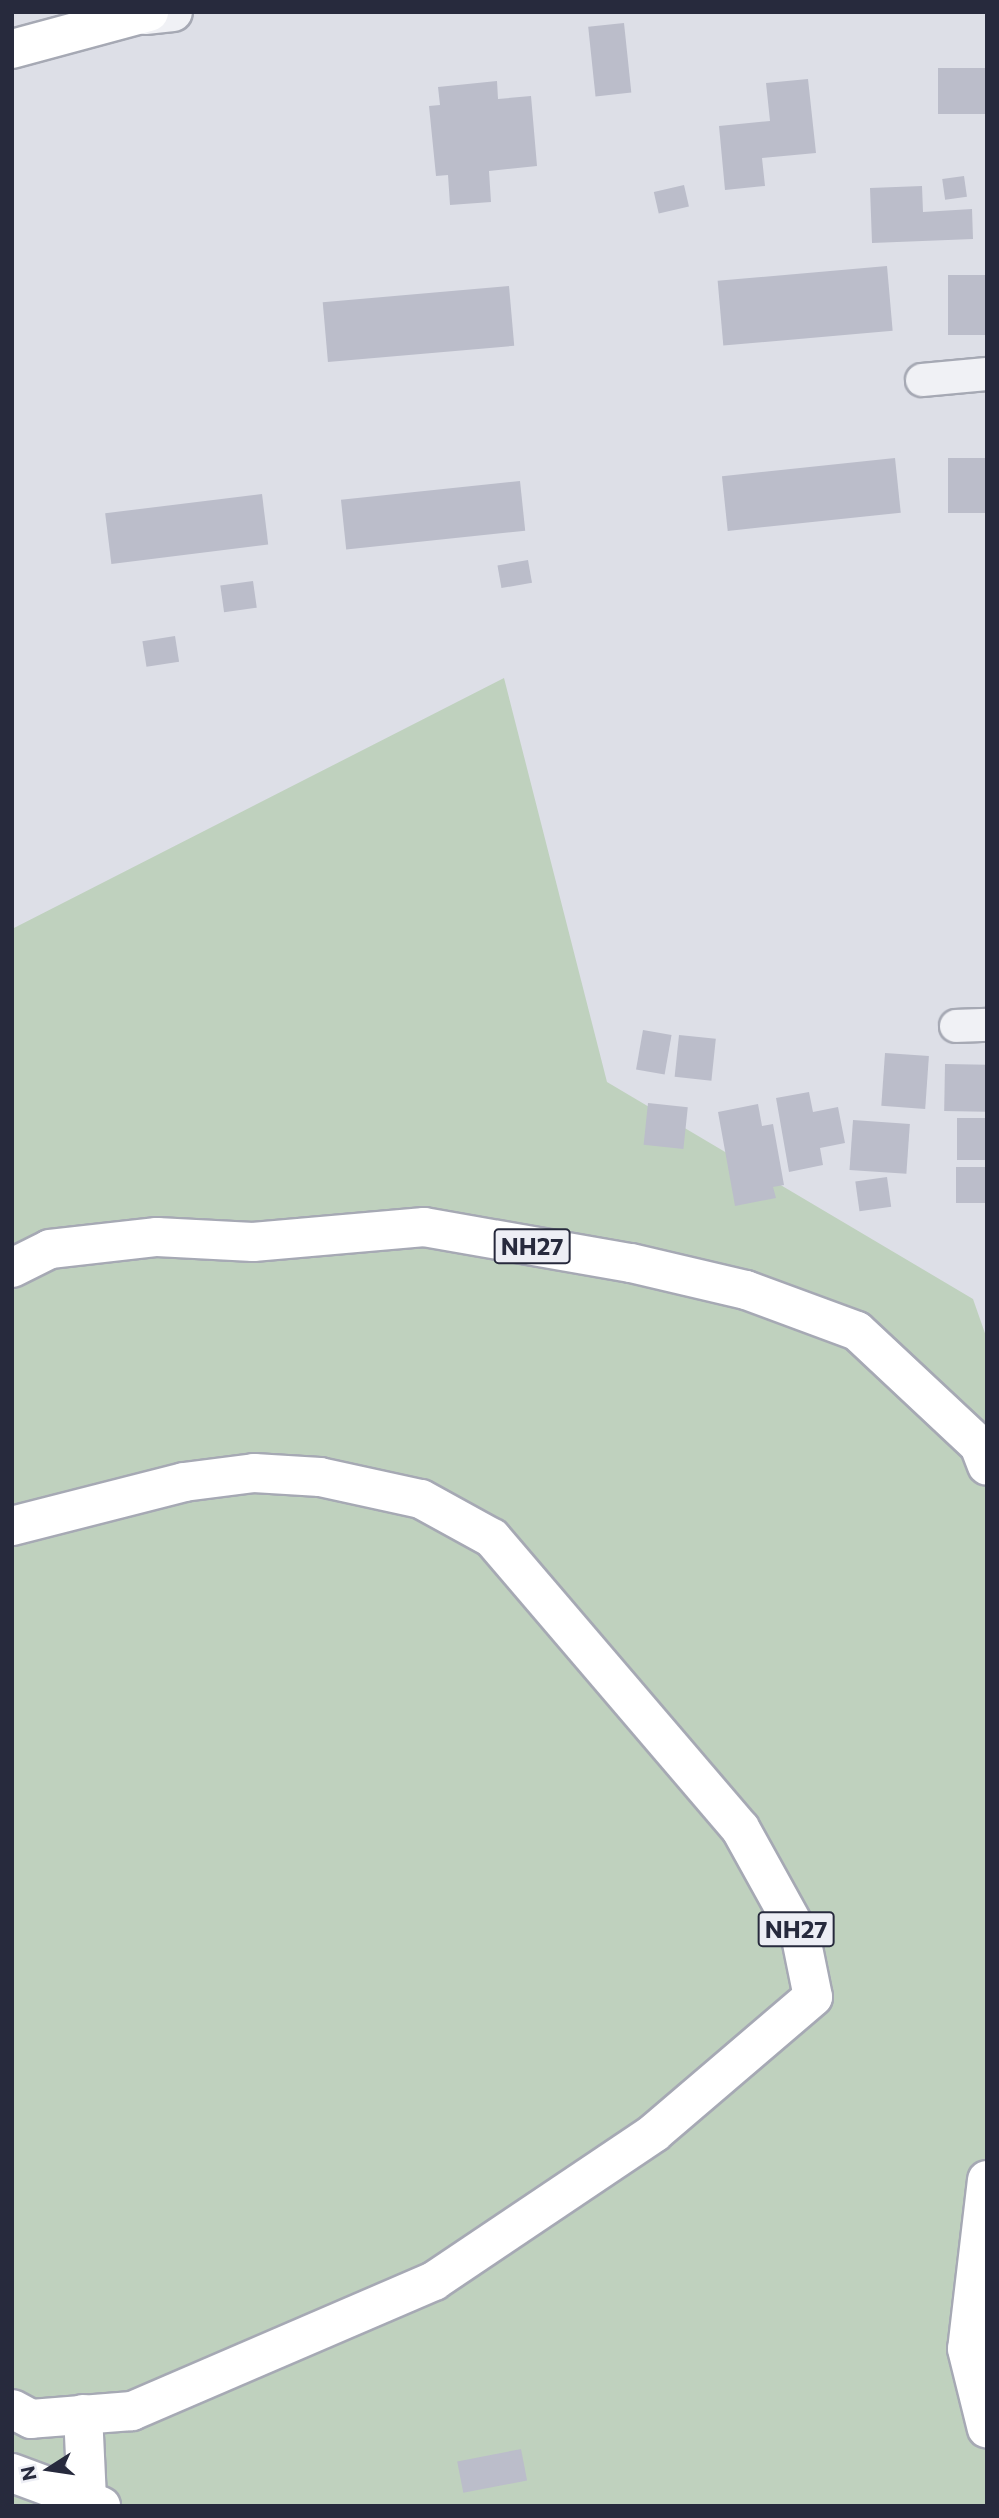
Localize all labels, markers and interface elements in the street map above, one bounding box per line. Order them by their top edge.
road number: NH27 [494,1226,570,1266]
road number: NH27 [758,1908,834,1950]
north arrow [14,2434,84,2504]
text: N [15,2464,41,2483]

